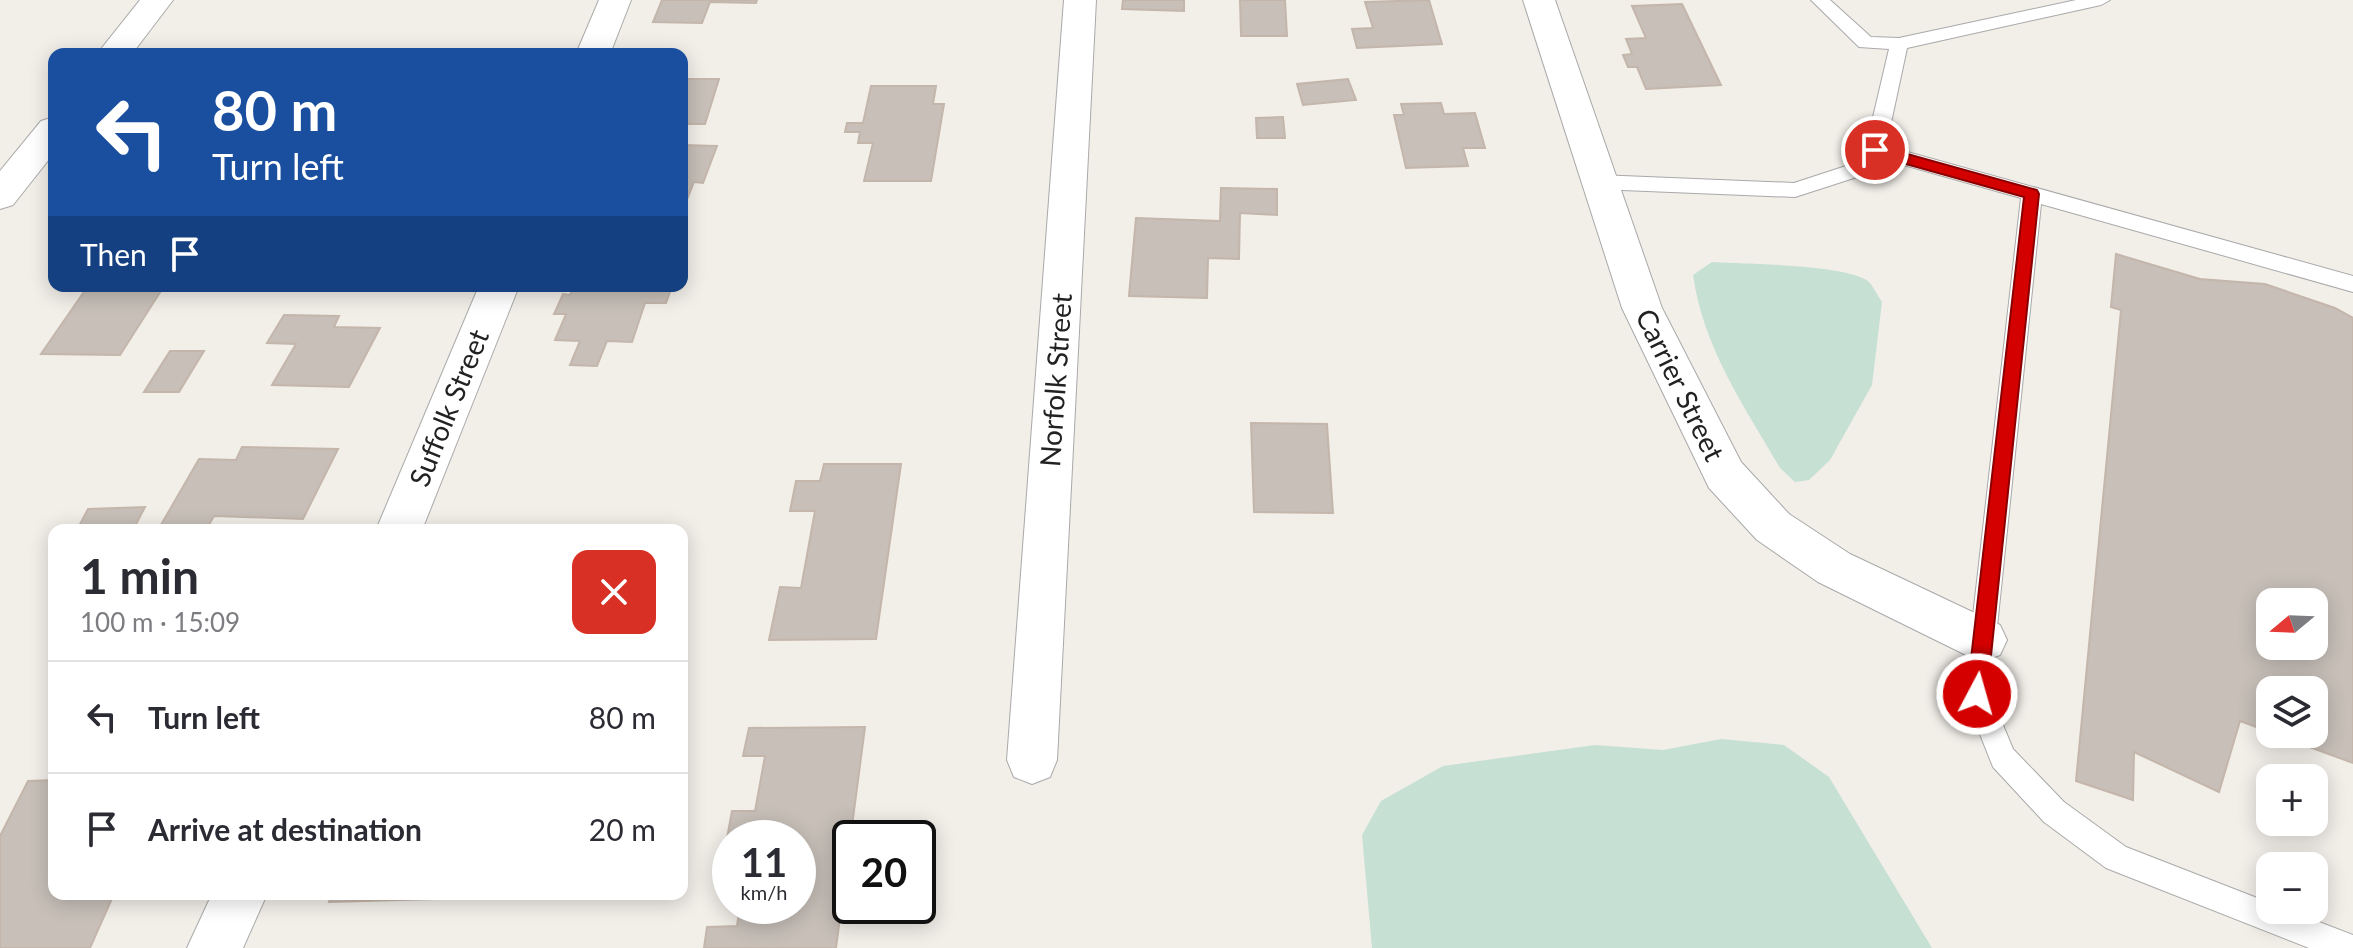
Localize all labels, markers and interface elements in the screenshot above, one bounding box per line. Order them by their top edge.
text: 80 m [212,76,337,143]
icon: left [80,80,184,184]
pin [1841,116,1909,184]
icon: arrive [1853,128,1897,172]
text: Turn left [212,144,344,188]
icon: arrive [163,232,207,276]
text: Then [80,236,147,272]
street label: Norfolk Street [1032,292,1078,468]
street label: Carrier Street [1629,303,1732,466]
street label: Suffolk Street [401,324,495,491]
text: 1 min [80,547,199,604]
button: close [572,550,656,634]
north arrow [2256,588,2328,660]
map controls [2256,588,2328,924]
text: 100 m · 15:09 [80,606,240,638]
position arrow [1935,652,2019,736]
button: layers [2256,676,2328,748]
icon: left [80,695,124,739]
text: Turn left [148,699,260,735]
text: 80 m [589,699,656,735]
button: + [2256,764,2328,836]
icon: arrive [80,807,124,851]
text: Arrive at destination [148,811,422,847]
text: 20 m [589,811,656,847]
speed limit sign: 20 [832,820,936,924]
text: 11 [741,838,787,886]
button: − [2256,852,2328,924]
text: km/h [741,880,787,904]

